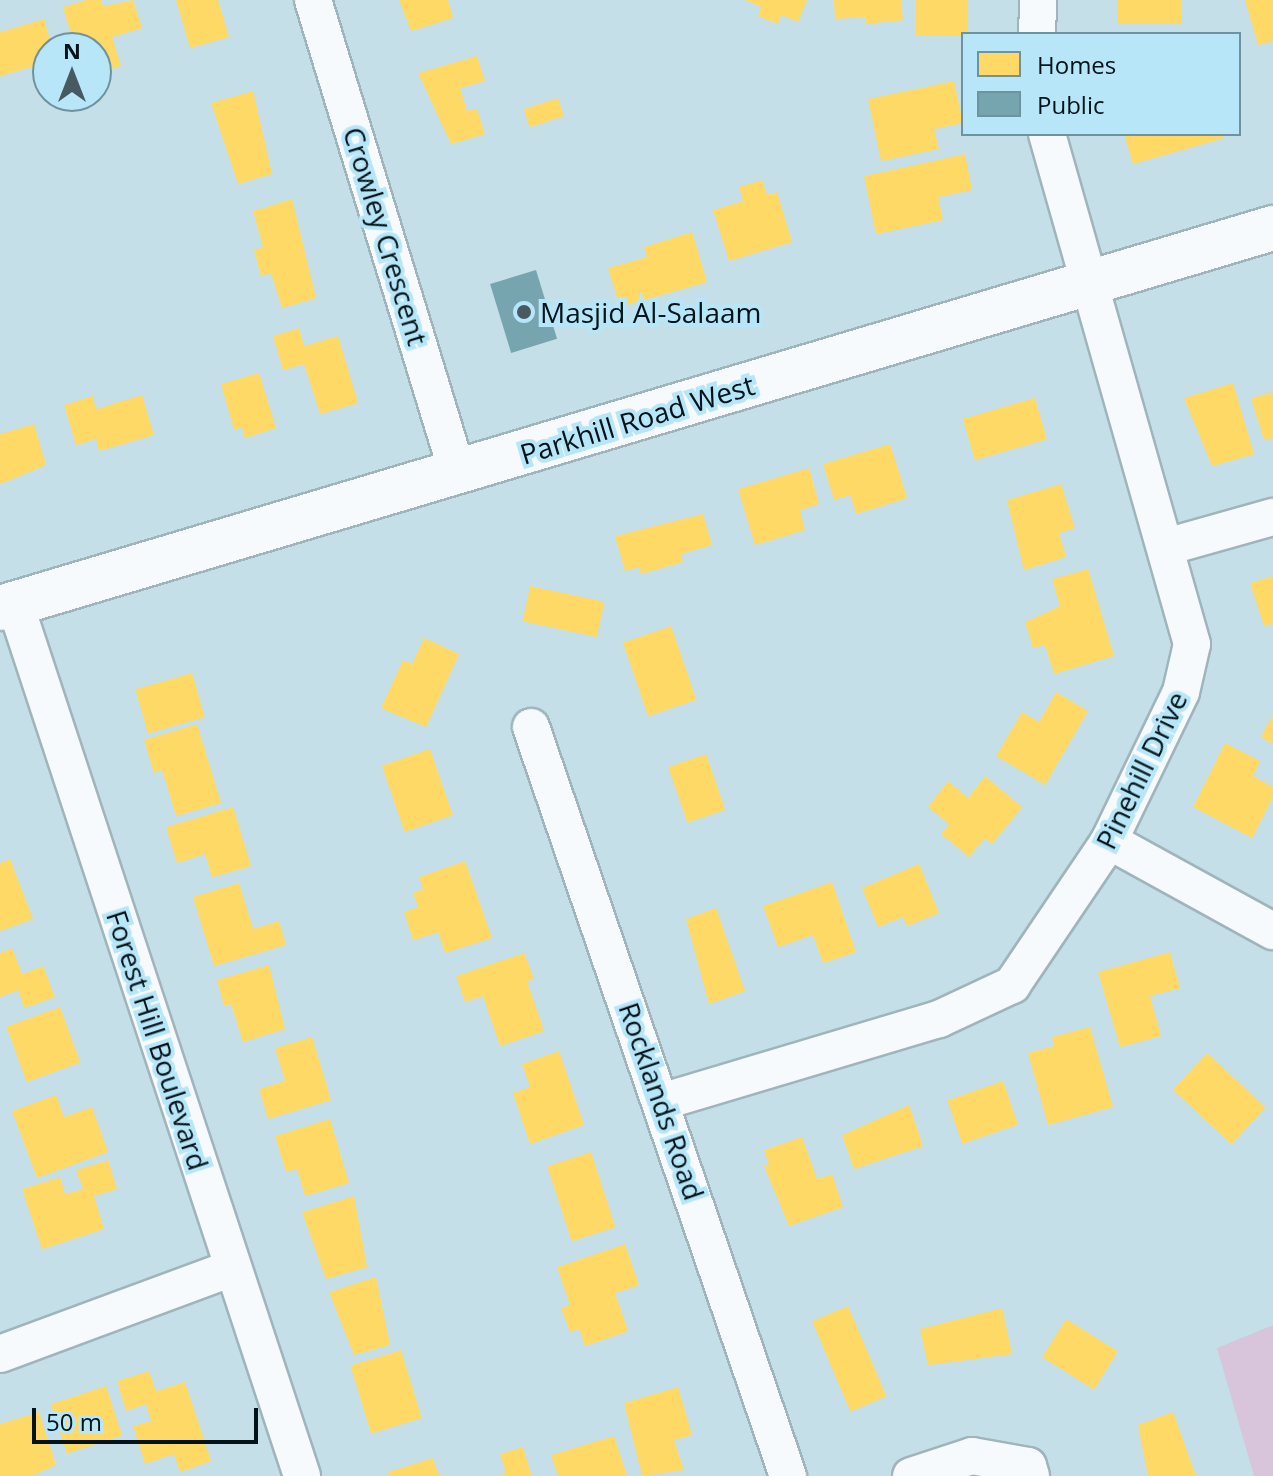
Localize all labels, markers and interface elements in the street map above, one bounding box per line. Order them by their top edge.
north arrow [32,32,112,112]
legend [961,32,1241,136]
text: N [63,35,81,65]
text: Homes [1037,48,1116,81]
text: Public [1037,88,1104,121]
street label: Crowley Crescent [337,123,435,349]
place label: Masjid Al-Salaam [540,295,761,329]
marker: Masjid Al-Salaam [515,303,533,321]
street label: Parkhill Road West [516,367,758,471]
street label: Pinehill Drive [1088,686,1194,854]
street label: Forest Hill Boulevard [100,906,216,1174]
street label: Rocklands Road [612,998,712,1204]
scale bar [36,1392,262,1442]
text: 50 m [46,1405,102,1438]

